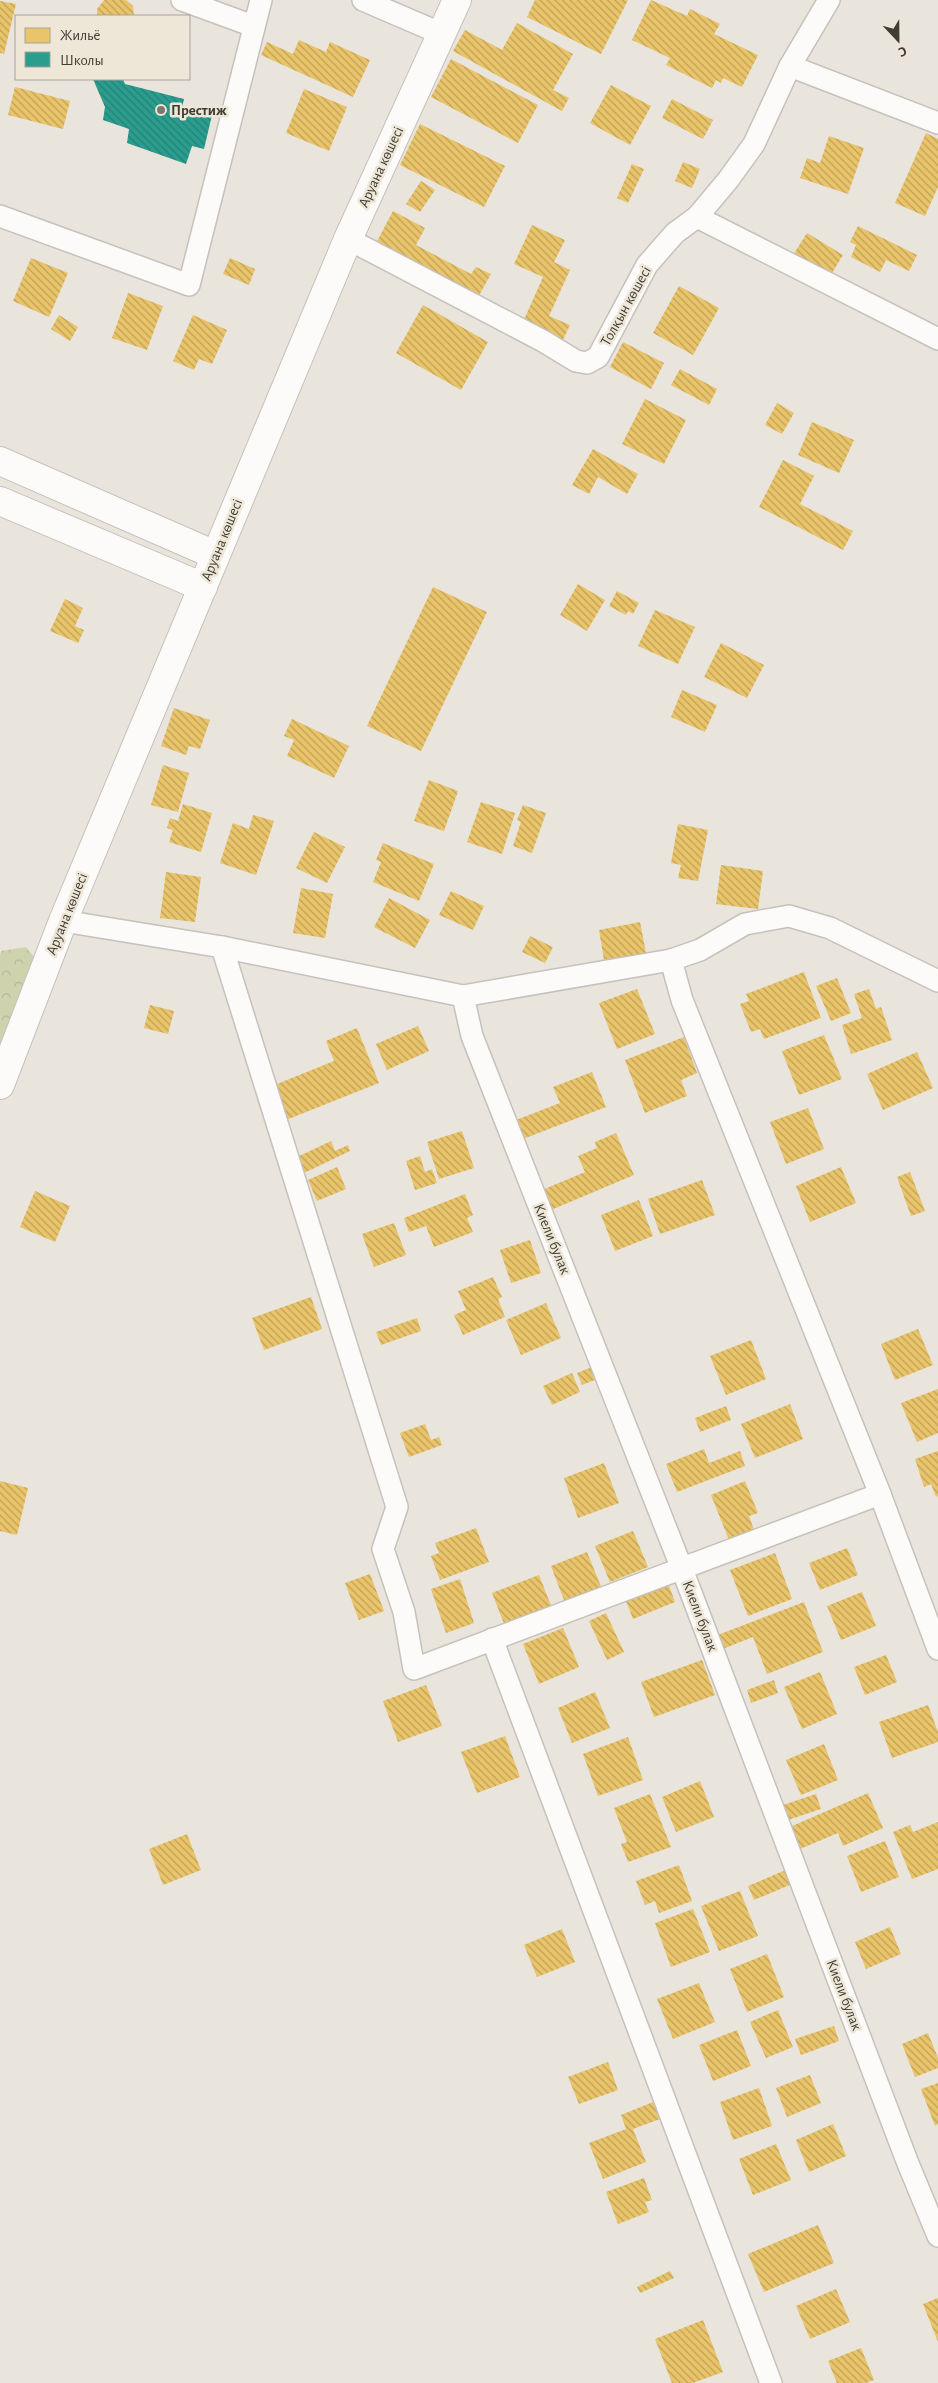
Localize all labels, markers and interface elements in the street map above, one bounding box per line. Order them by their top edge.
legend [15,15,190,80]
north arrow [873,15,923,65]
text: Жильё [60,28,100,43]
text: С [896,43,909,59]
text: Школы [60,53,104,68]
place label: Престиж [171,103,227,118]
marker: Престиж [155,104,167,116]
street label: Аруана көшесі [356,124,406,210]
street label: Толқын көшесі [598,264,654,348]
street label: Аруана көшесі [199,497,245,583]
street label: Аруана көшесі [44,871,90,957]
street label: Киели булак [531,1202,573,1277]
street label: Киели булак [680,1578,720,1654]
street label: Киели булак [824,1957,864,2033]

